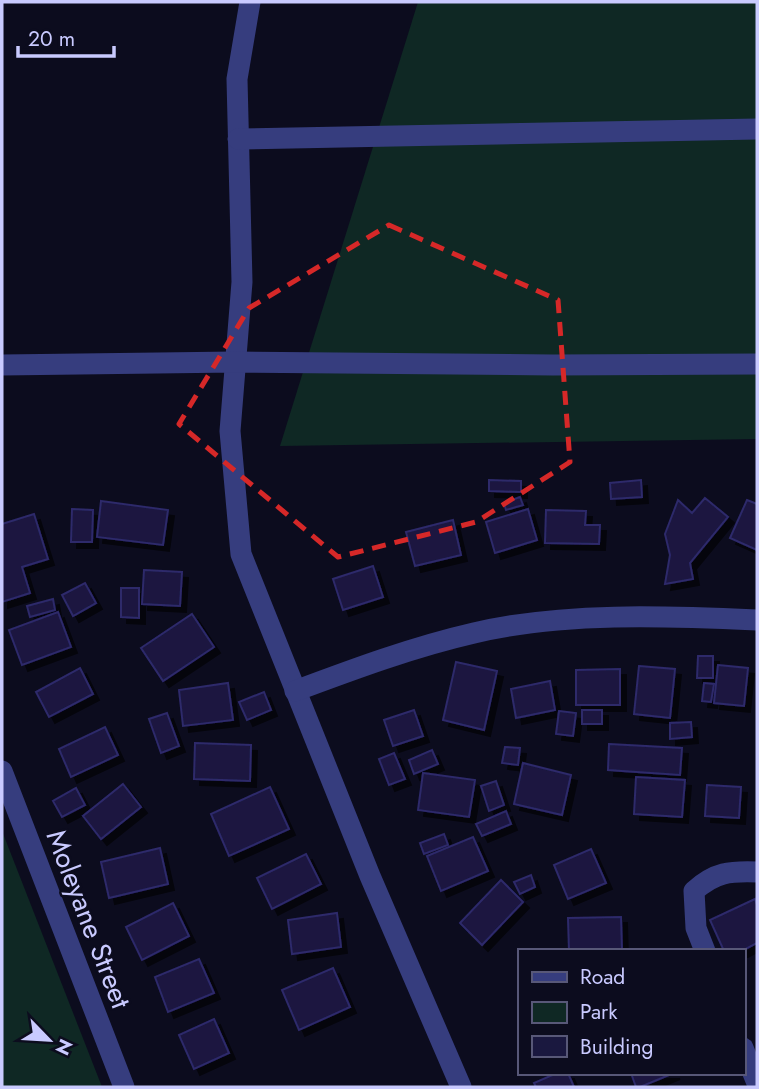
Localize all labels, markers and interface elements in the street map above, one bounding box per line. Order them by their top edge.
scale bar [18,14,114,58]
text: 20 m [28,24,75,54]
street label: Moleyane Street [36,824,142,1015]
legend [518,949,745,1075]
text: Road [580,962,625,992]
text: Park [580,997,618,1027]
north arrow [14,1005,84,1075]
text: Building [580,1032,653,1062]
text: N [49,1034,79,1060]

